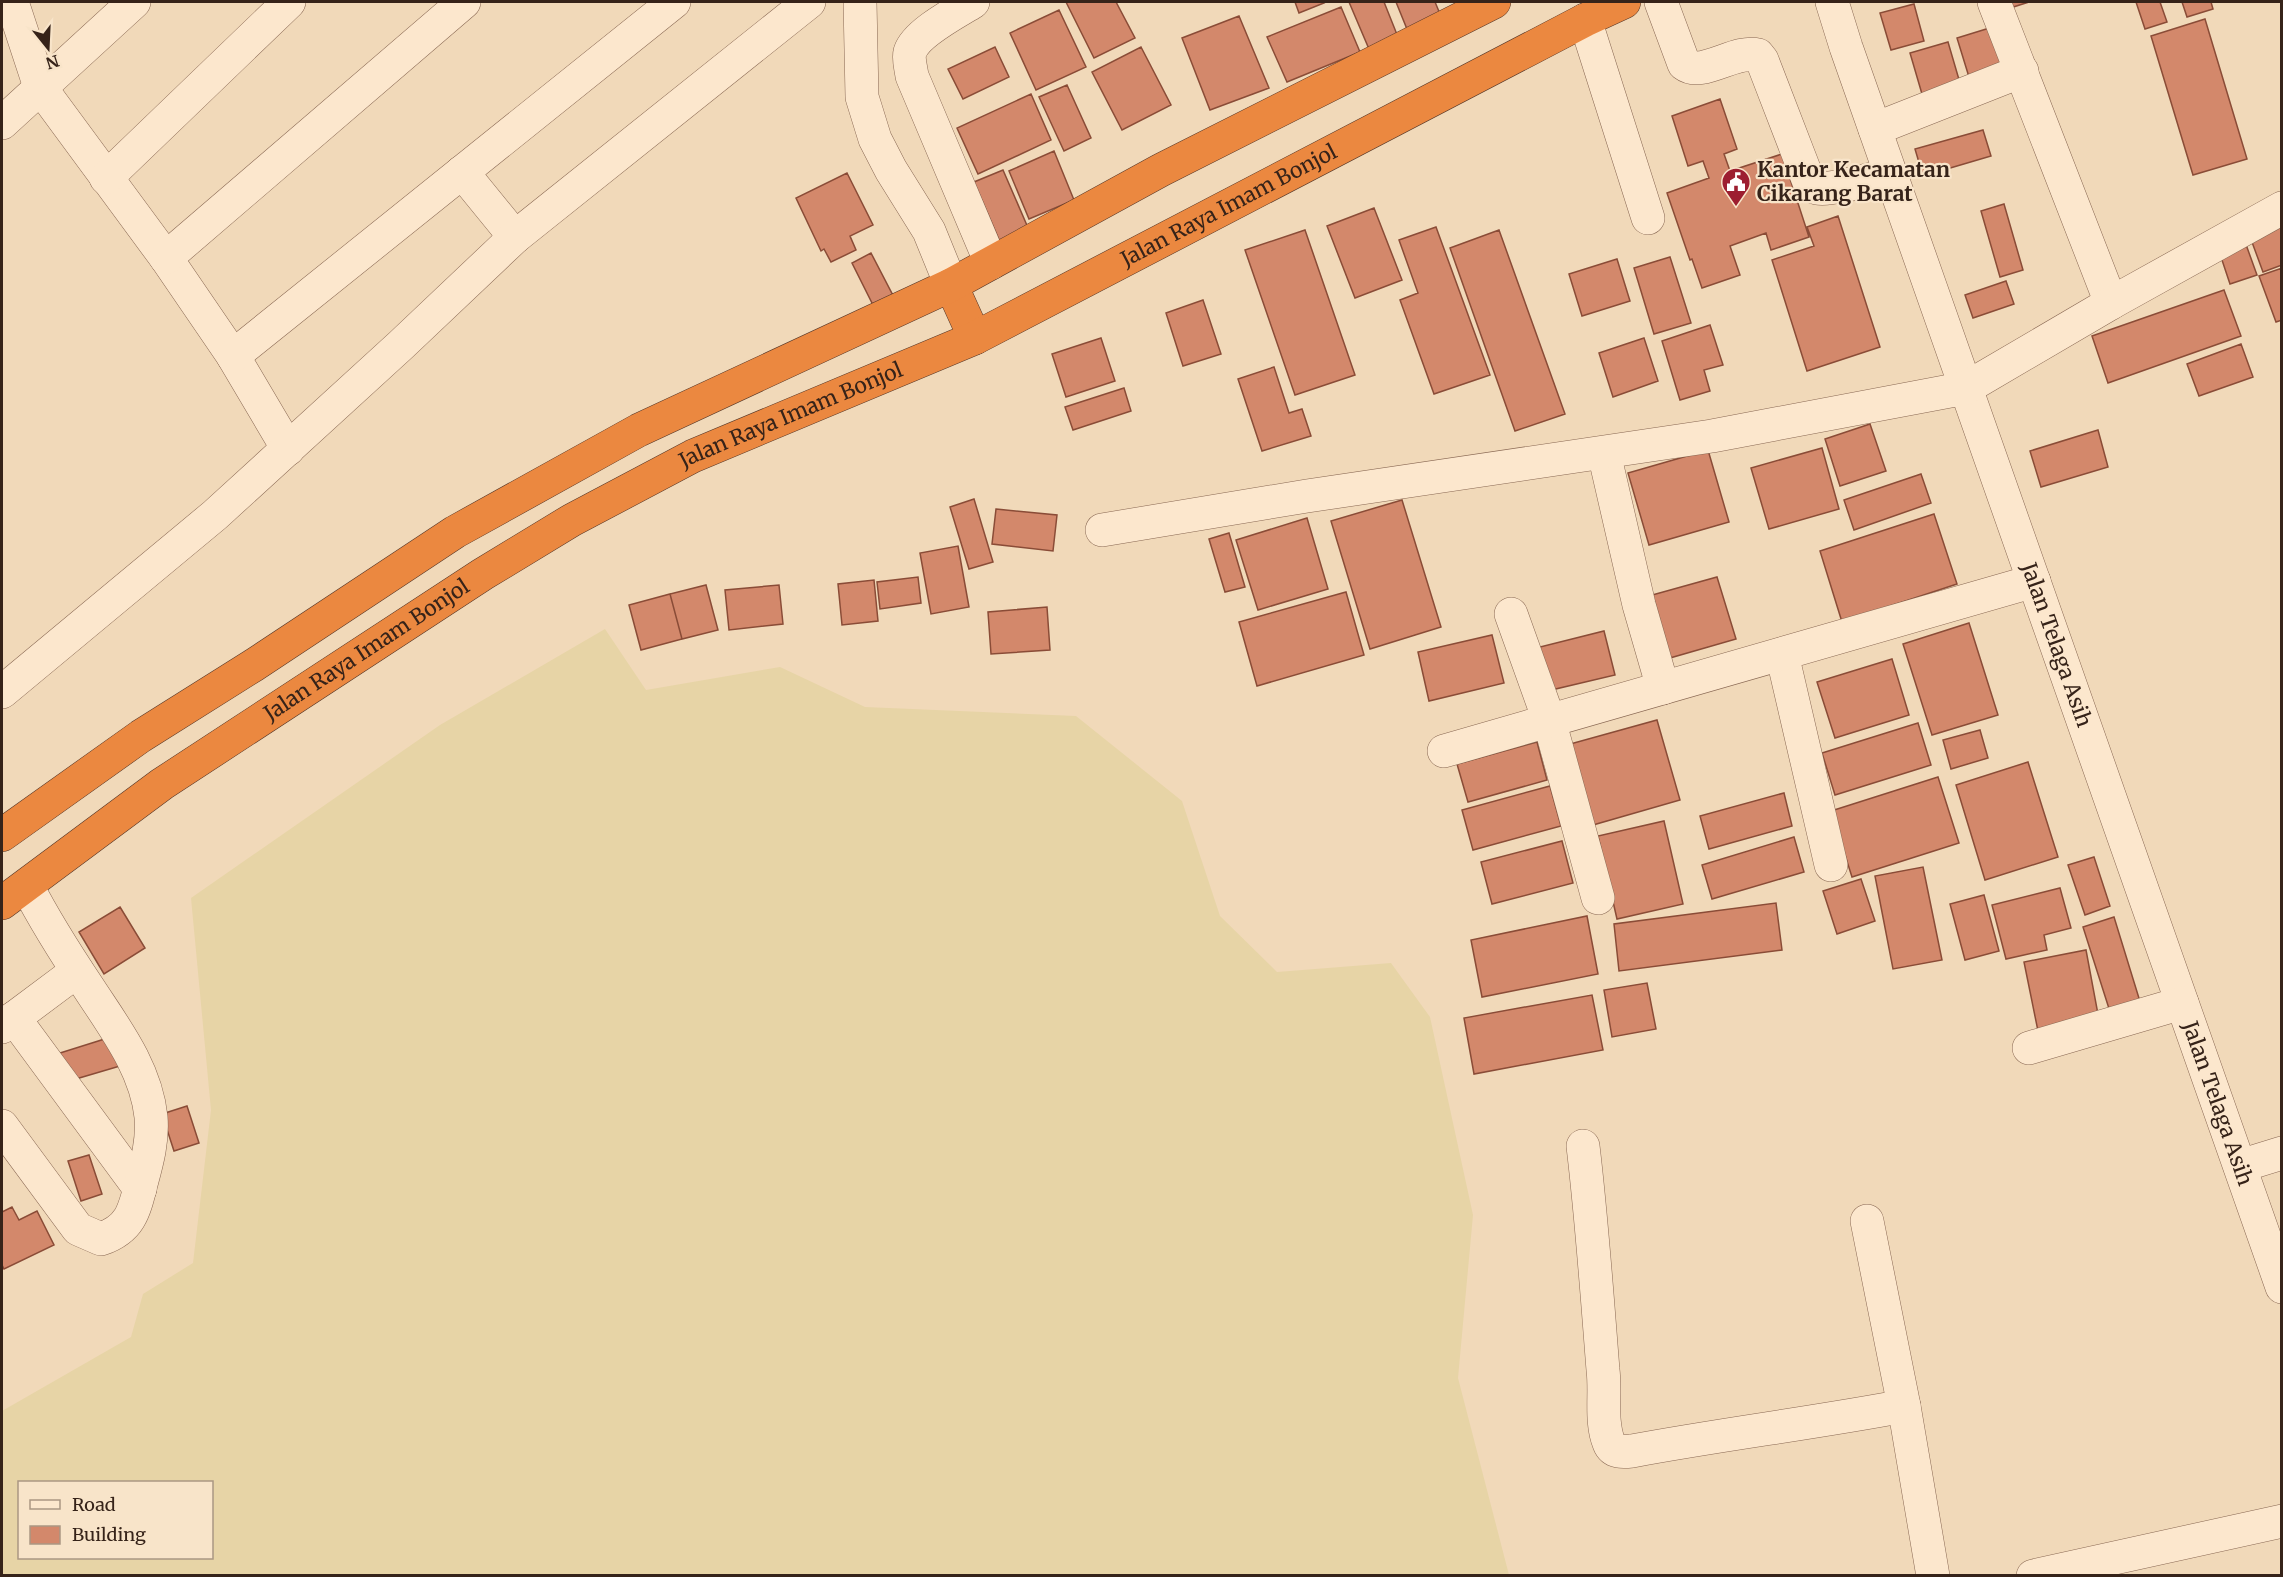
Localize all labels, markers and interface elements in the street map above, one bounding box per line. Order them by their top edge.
north arrow [18,18,78,78]
text: N [43,51,62,74]
street label: Jalan Raya Imam Bonjol [1115,138,1342,273]
place label: Kantor Kecamatan Cikarang Barat [1757,156,1950,207]
public building icon: Kantor Kecamatan Cikarang Barat [1720,166,1752,208]
street label: Jalan Raya Imam Bonjol [673,356,907,474]
street label: Jalan Telaga Asih [2015,558,2098,731]
street label: Jalan Raya Imam Bonjol [258,572,475,727]
street label: Jalan Telaga Asih [2176,1017,2259,1189]
legend [18,1481,213,1559]
text: Road [72,1493,116,1516]
text: Building [72,1523,146,1546]

